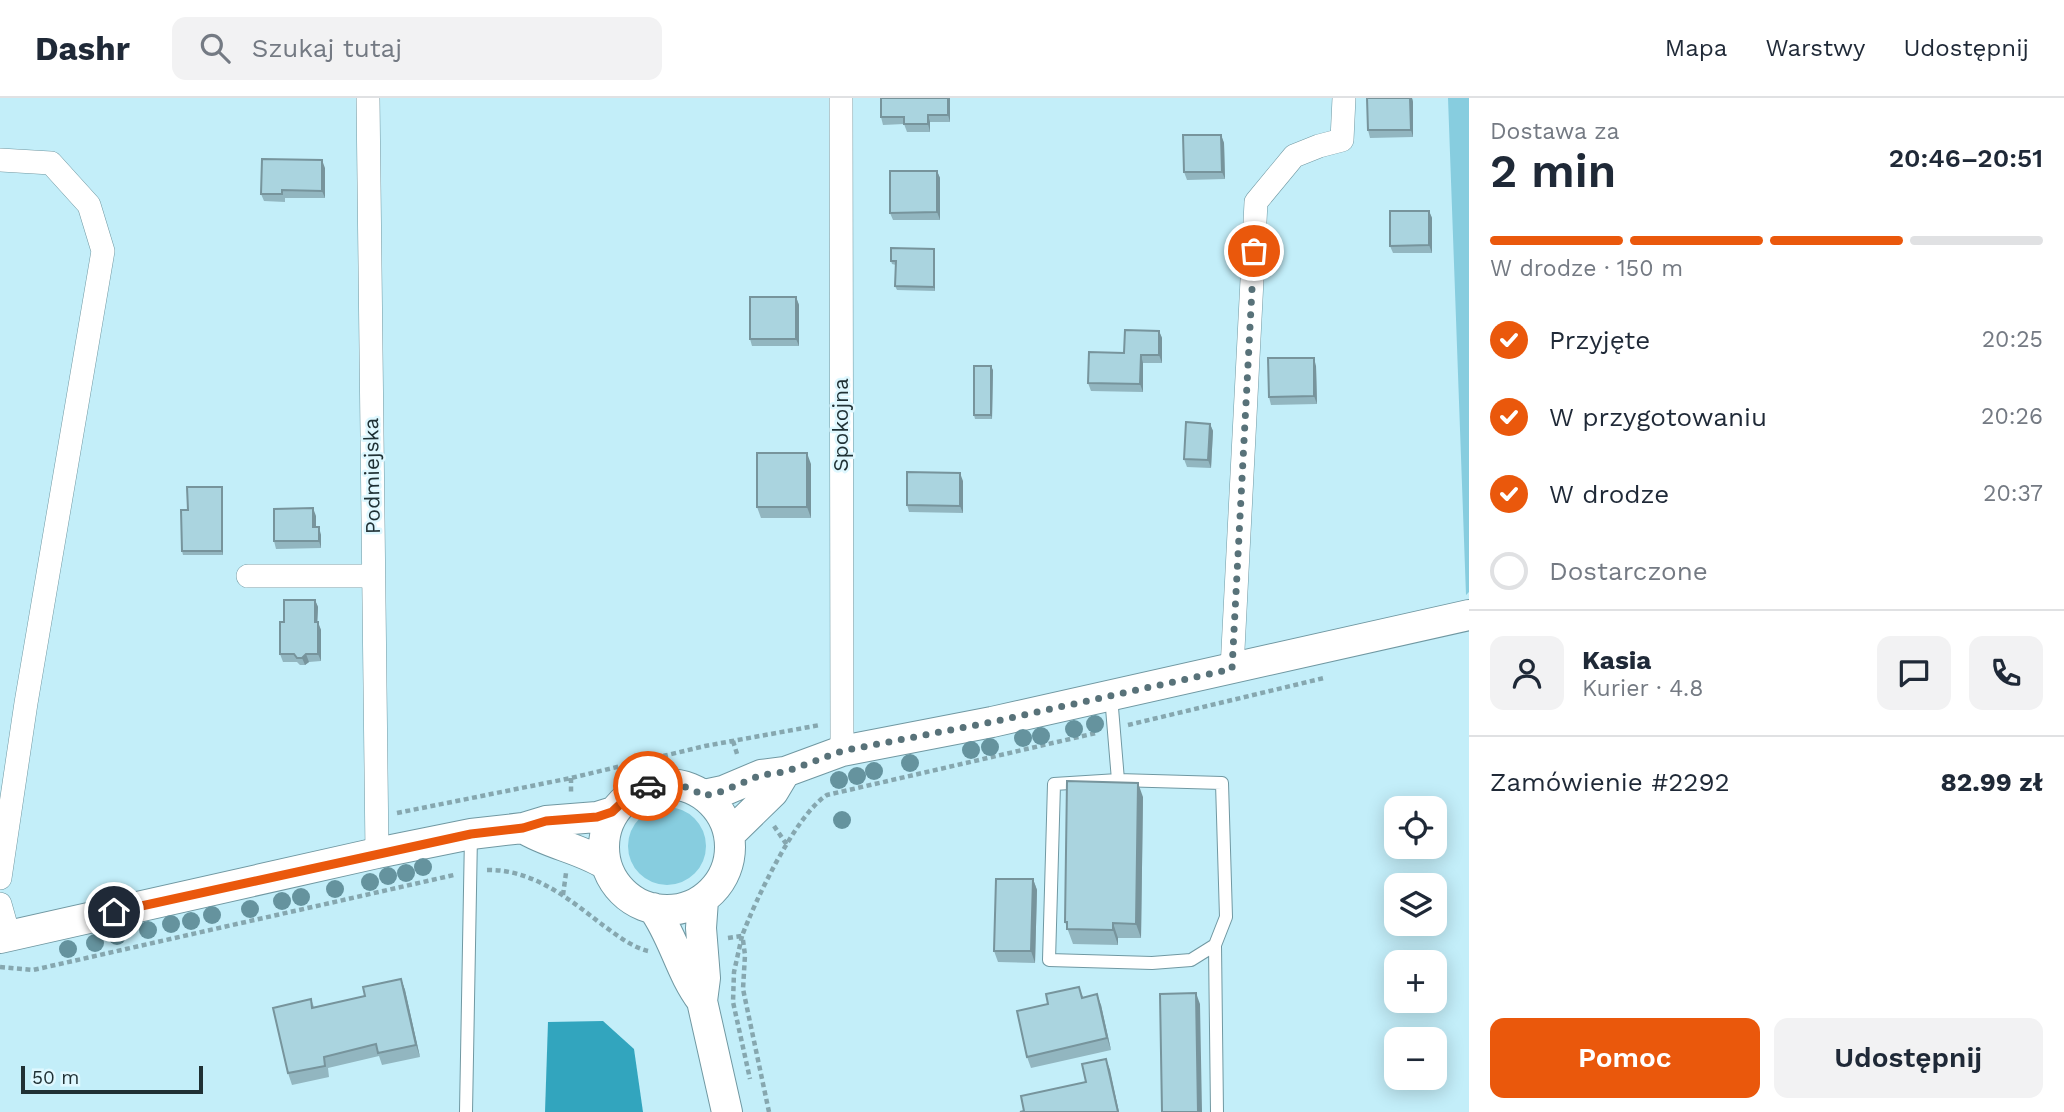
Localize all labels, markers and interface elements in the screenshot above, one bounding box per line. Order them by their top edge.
search box [172,17,662,80]
text: Dashr [35,29,130,68]
icon: search [196,29,234,67]
text: Szukaj tutaj [252,33,402,63]
text: Mapa [1665,34,1727,62]
text: Warstwy [1765,34,1866,62]
text: Udostępnij [1904,34,2029,62]
text: Dostawa za [1490,118,1620,145]
text: 20:46–20:51 [1889,143,2043,173]
text: 2 min [1490,144,1616,198]
pin [1224,221,1284,281]
icon: bag [1235,232,1273,270]
text: W drodze · 150 m [1490,255,1683,282]
icon: check [1490,321,1528,359]
text: Przyjęte [1549,325,1650,355]
text: 20:25 [1982,326,2043,353]
street label: Spokojna [828,378,853,472]
icon: check [1490,398,1528,436]
text: W przygotowaniu [1549,402,1767,432]
text: 20:26 [1981,403,2043,430]
street label: Podmiejska [358,418,385,534]
icon: check [1490,475,1528,513]
text: W drodze [1549,479,1669,509]
text: 20:37 [1983,480,2043,507]
text: Dostarczone [1549,556,1708,586]
button: person [1490,636,1564,710]
button: chat [1877,636,1951,710]
button: phone [1969,636,2043,710]
text: Kasia [1582,645,1651,675]
text: Kurier · 4.8 [1582,675,1703,702]
courier [613,751,683,821]
icon: car [629,767,667,805]
text: Zamówienie #2292 [1490,767,1730,797]
text: 82.99 zł [1940,767,2043,797]
map controls [1384,796,1447,1090]
button: locate [1384,796,1447,859]
button: layers [1384,873,1447,936]
pin [84,882,144,942]
icon: home [95,893,133,931]
button: + [1384,950,1447,1013]
button: Pomoc [1490,1018,1760,1098]
button: Udostępnij [1774,1018,2043,1098]
button: − [1384,1027,1447,1090]
scale bar [21,1063,203,1095]
text: 50 m [32,1066,79,1089]

